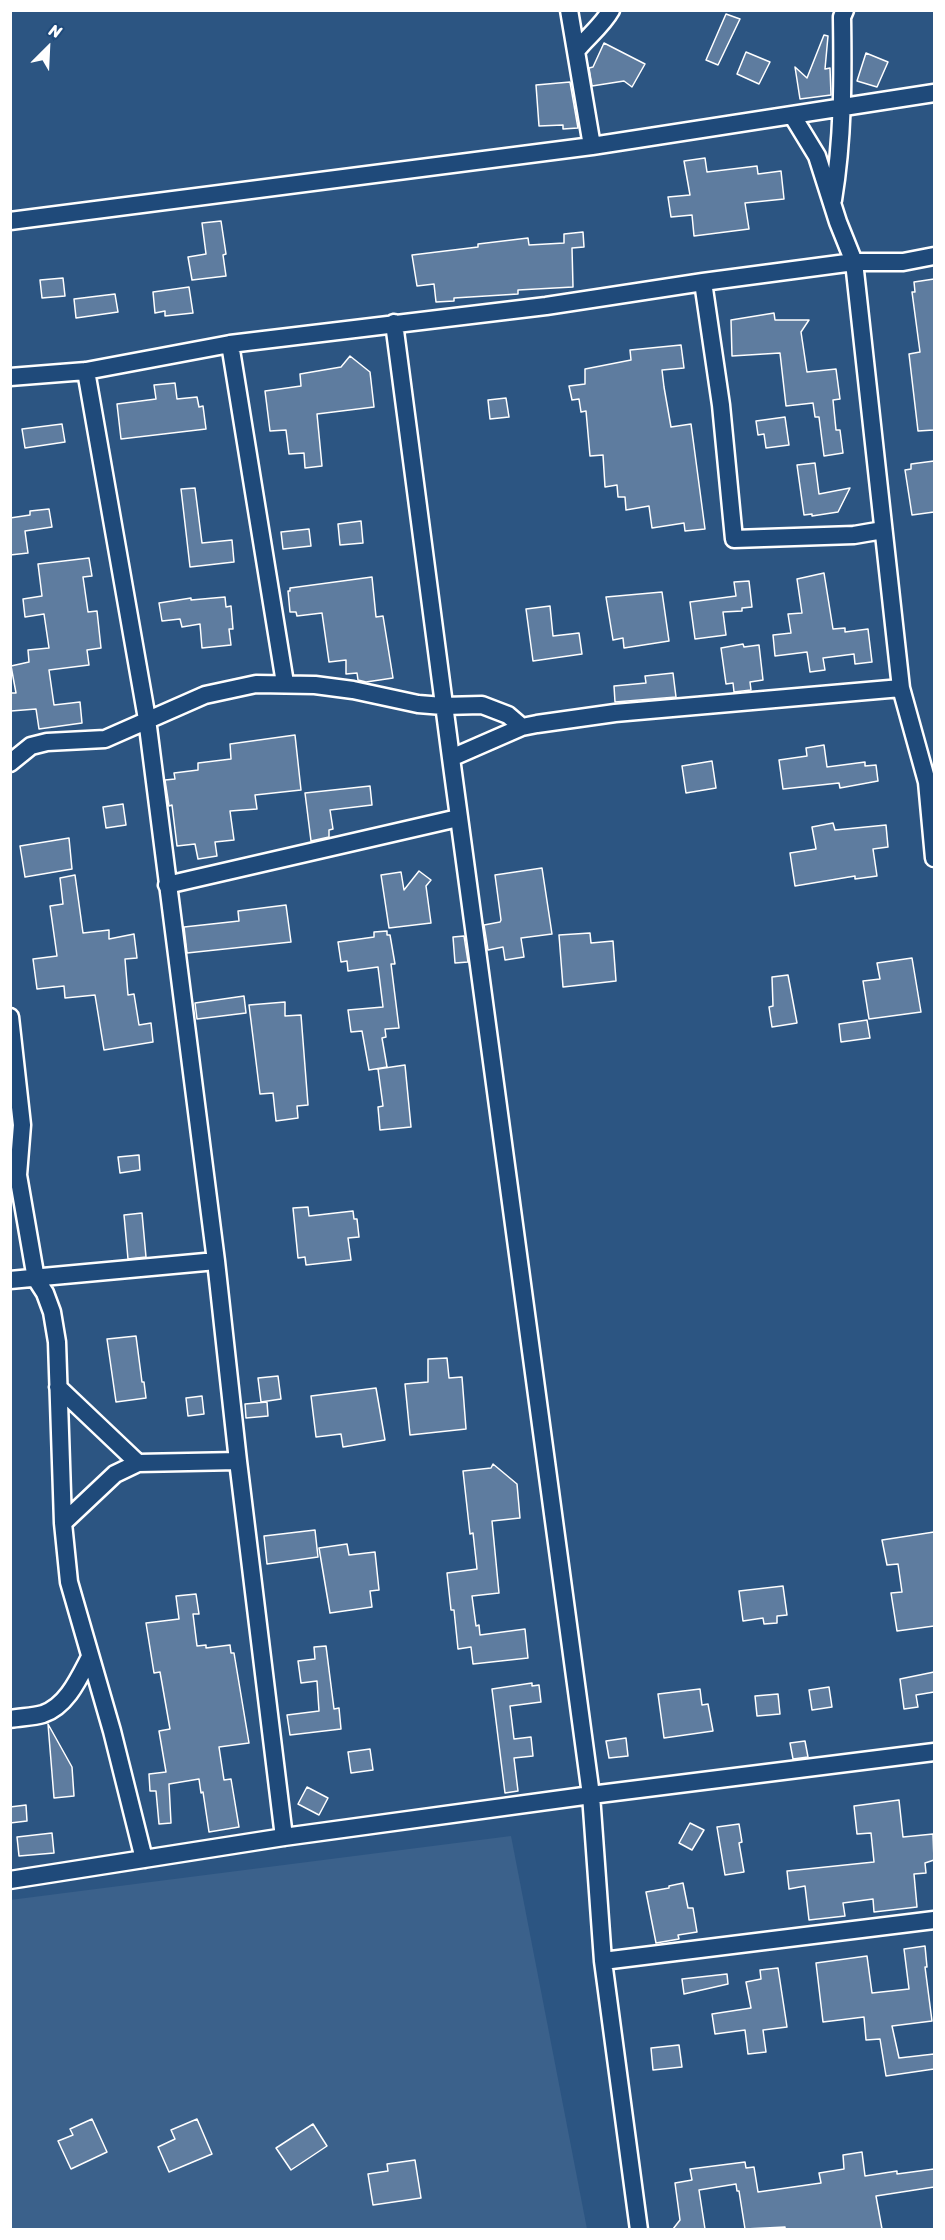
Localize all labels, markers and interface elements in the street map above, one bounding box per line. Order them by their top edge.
text: N [45,16,66,47]
north arrow [18,18,78,78]

